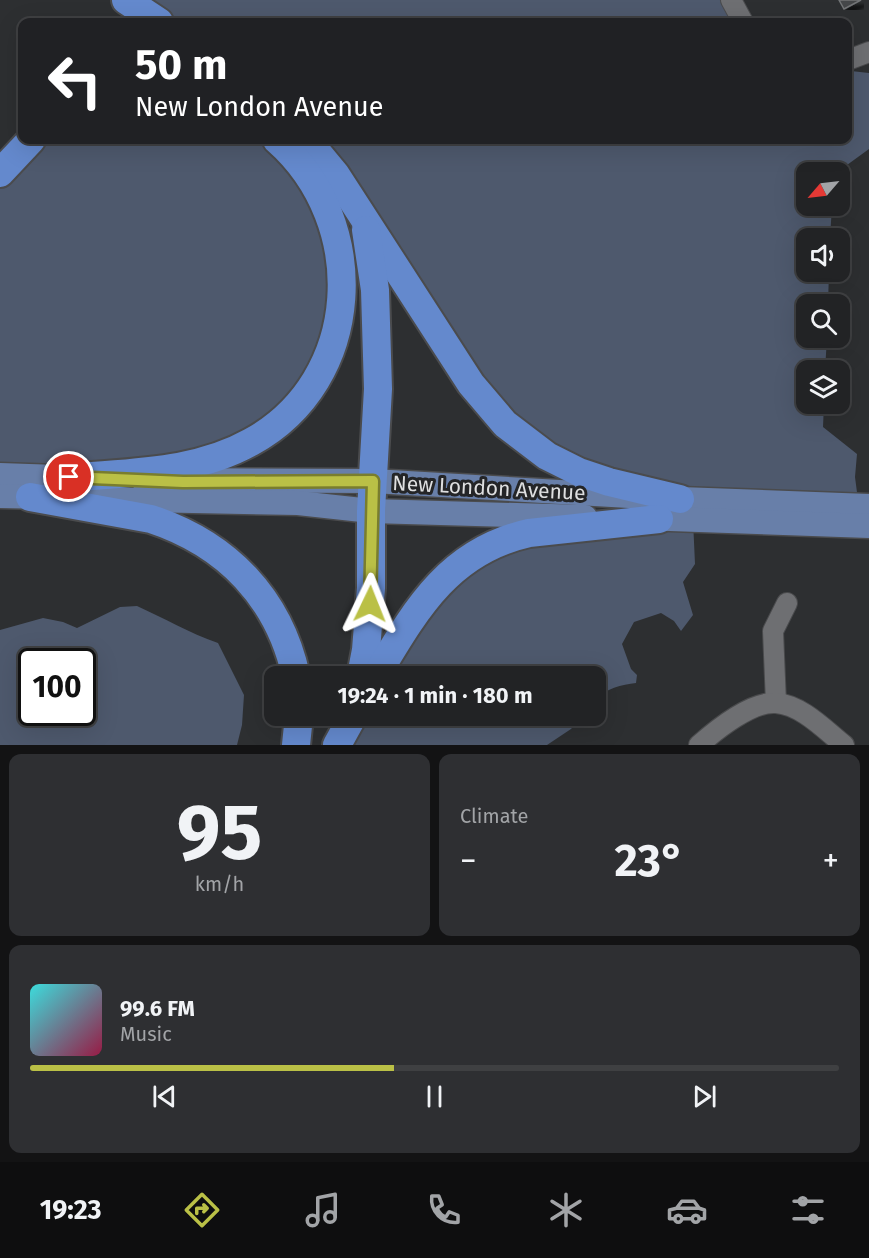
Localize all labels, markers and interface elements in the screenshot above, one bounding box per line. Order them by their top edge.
text: 50 m [135,40,228,90]
icon: left [36,42,114,120]
text: New London Avenue [135,91,384,123]
north arrow [796,162,850,216]
map controls [796,162,850,414]
button: sound [796,228,850,282]
button: search [796,294,850,348]
button: layers [796,360,850,414]
pin [43,451,94,502]
icon: arrive [52,460,85,493]
street label: New London Avenue [392,470,586,506]
position arrow [338,572,402,636]
speed limit sign: 100 [18,648,96,726]
text: 19:24 · 1 min · 180 m [338,682,532,709]
text: 95 [177,786,262,880]
text: Climate [460,804,528,828]
text: 23° [615,834,684,888]
text: − [460,841,477,881]
text: + [823,841,839,881]
text: km/h [195,872,244,896]
text: 99.6 FM [120,995,195,1022]
text: Music [120,1022,172,1046]
icon: previous [148,1080,181,1113]
icon: pause [418,1080,451,1113]
icon: next [688,1080,721,1113]
icon: directions [181,1189,223,1231]
icon: music [302,1189,344,1231]
icon: phone [423,1189,465,1231]
icon: climate [545,1189,587,1231]
icon: car [666,1189,708,1231]
icon: filters [787,1189,829,1231]
text: 19:23 [40,1194,102,1226]

